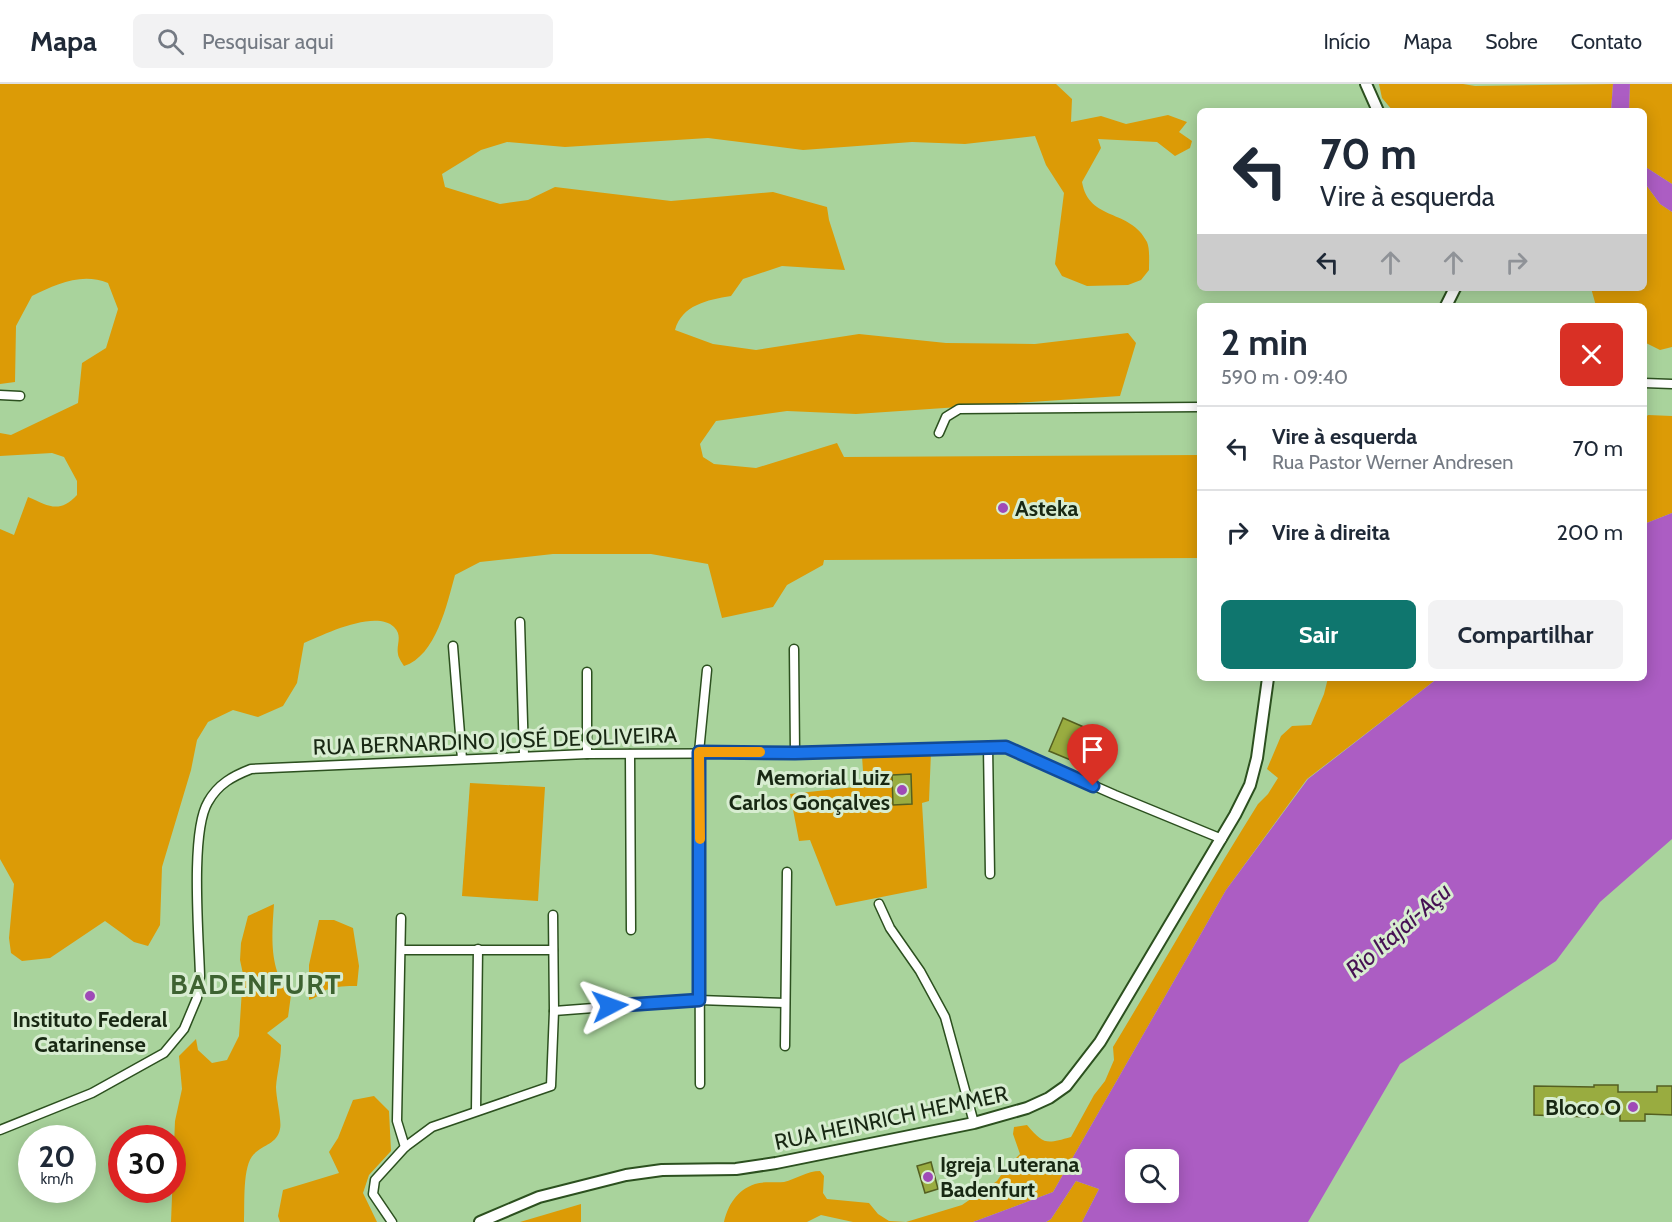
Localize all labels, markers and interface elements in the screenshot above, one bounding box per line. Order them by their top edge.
search box [133,14,553,68]
text: Mapa [30,24,97,58]
icon: search [154,25,187,58]
text: Pesquisar aqui [202,28,334,55]
text: Início [1323,29,1370,54]
text: Mapa [1403,29,1452,54]
text: Sobre [1485,29,1538,54]
text: Contato [1571,29,1642,54]
text: 70 m [1320,128,1417,180]
icon: left [1221,132,1299,210]
text: Vire à esquerda [1320,180,1495,213]
icon: left [1311,246,1344,279]
icon: ahead [1374,246,1407,279]
icon: ahead [1437,246,1470,279]
icon: right [1500,246,1533,279]
text: 2 min [1221,320,1308,364]
button: close [1560,323,1623,386]
text: 590 m · 09:40 [1221,365,1348,389]
text: Vire à esquerda [1272,423,1417,450]
icon: left [1221,432,1254,465]
text: 70 m [1573,435,1623,462]
text: Rua Pastor Werner Andresen [1272,450,1513,474]
place label: Asteka [1015,495,1079,522]
marker: Asteka [996,501,1010,515]
icon: right [1221,516,1254,549]
text: Vire à direita [1272,519,1390,546]
text: 200 m [1557,519,1623,546]
button: Sair [1221,600,1416,669]
button: Compartilhar [1428,600,1623,669]
street label: RUA BERNARDINO JOSÉ DE OLIVEIRA [312,721,678,761]
pin [1067,724,1118,786]
icon: arrive [1076,733,1109,766]
place label: Memorial Luiz Carlos Gonçalves [729,764,891,816]
marker: Memorial Luiz Carlos Gonçalves [895,783,909,797]
water label: Rio Itajaí-Açu [1339,876,1457,984]
district label: BADENFURT [170,967,342,1001]
position arrow [578,974,642,1038]
marker: Instituto Federal Catarinense [83,989,97,1003]
place label: Instituto Federal Catarinense [13,1006,168,1058]
street label: RUA HEINRICH HEMMER [772,1080,1010,1156]
place label: Bloco O [1545,1094,1621,1121]
marker: Bloco O [1626,1100,1640,1114]
speed limit sign: 30 [108,1125,186,1203]
text: 20 [38,1138,76,1175]
map controls [1125,1149,1179,1203]
button: search [1125,1149,1179,1203]
place label: Igreja Luterana Badenfurt [940,1151,1080,1203]
text: km/h [41,1170,73,1188]
marker: Igreja Luterana Badenfurt [921,1170,935,1184]

